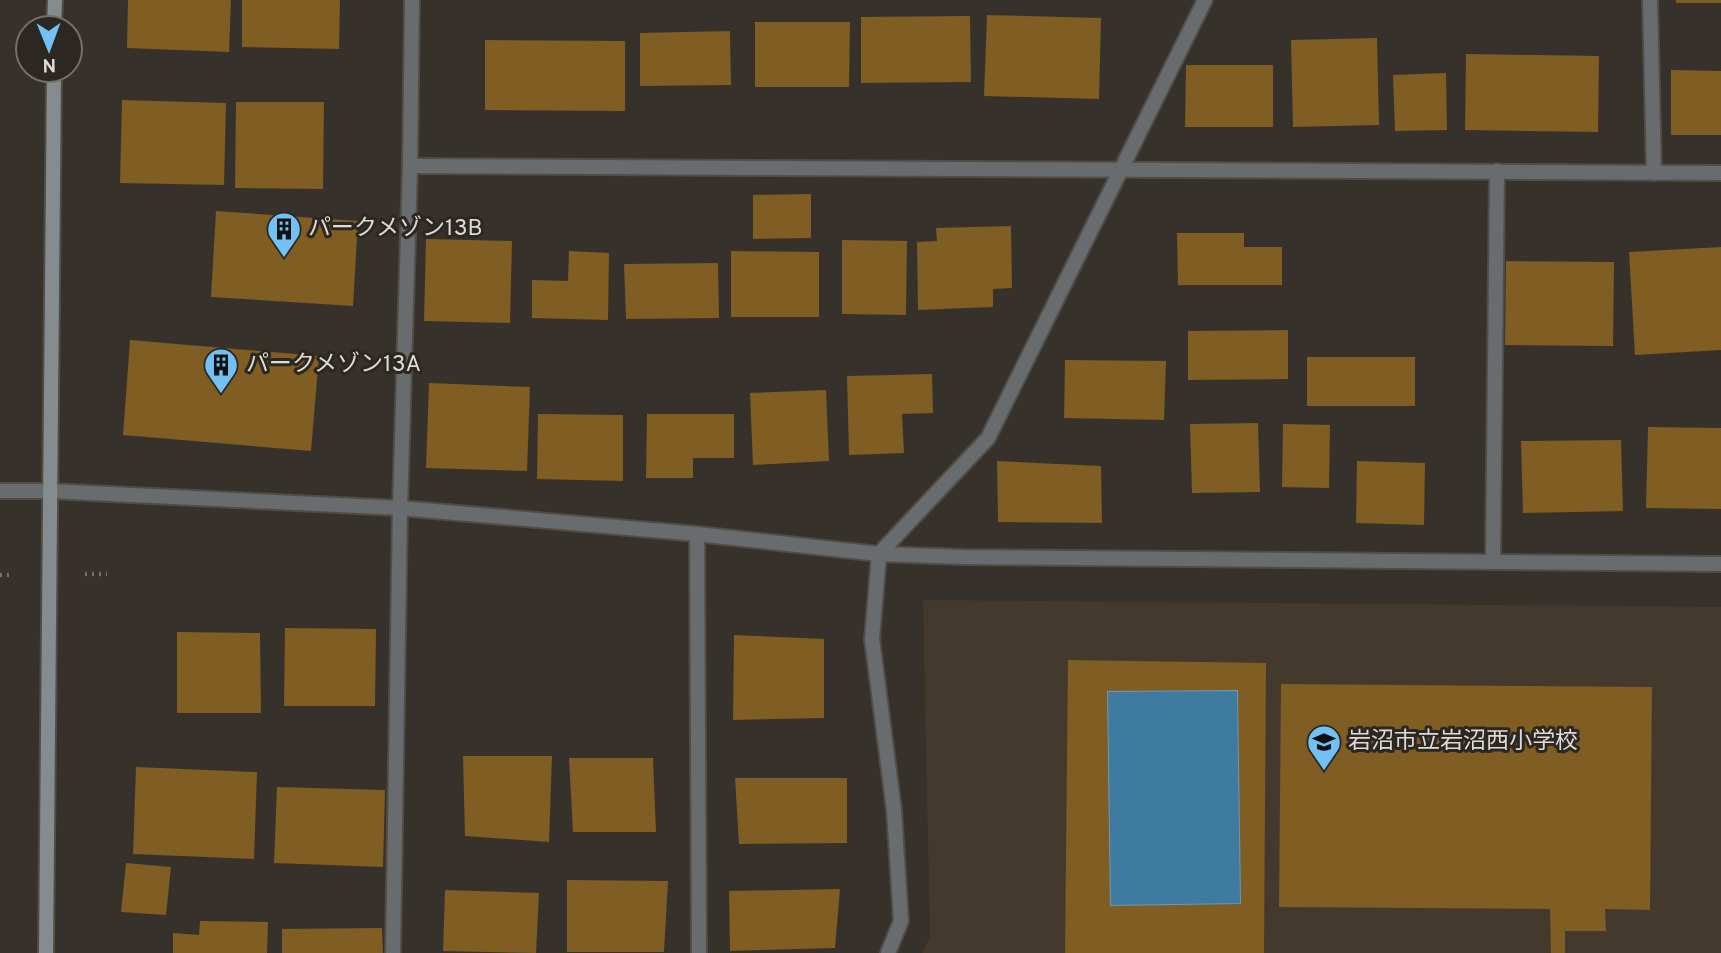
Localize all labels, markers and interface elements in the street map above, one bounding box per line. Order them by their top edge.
north arrow [14,14,84,84]
text: N [42,52,56,76]
building icon: パークメゾン13B [265,210,303,259]
place label: パークメゾン13B [308,215,483,244]
building icon: パークメゾン13A [202,346,240,395]
place label: パークメゾン13A [246,351,421,380]
school or university icon: 岩沼市立岩沼西小学校 [1305,723,1343,772]
place label: 岩沼市立岩沼西小学校 [1348,728,1578,757]

